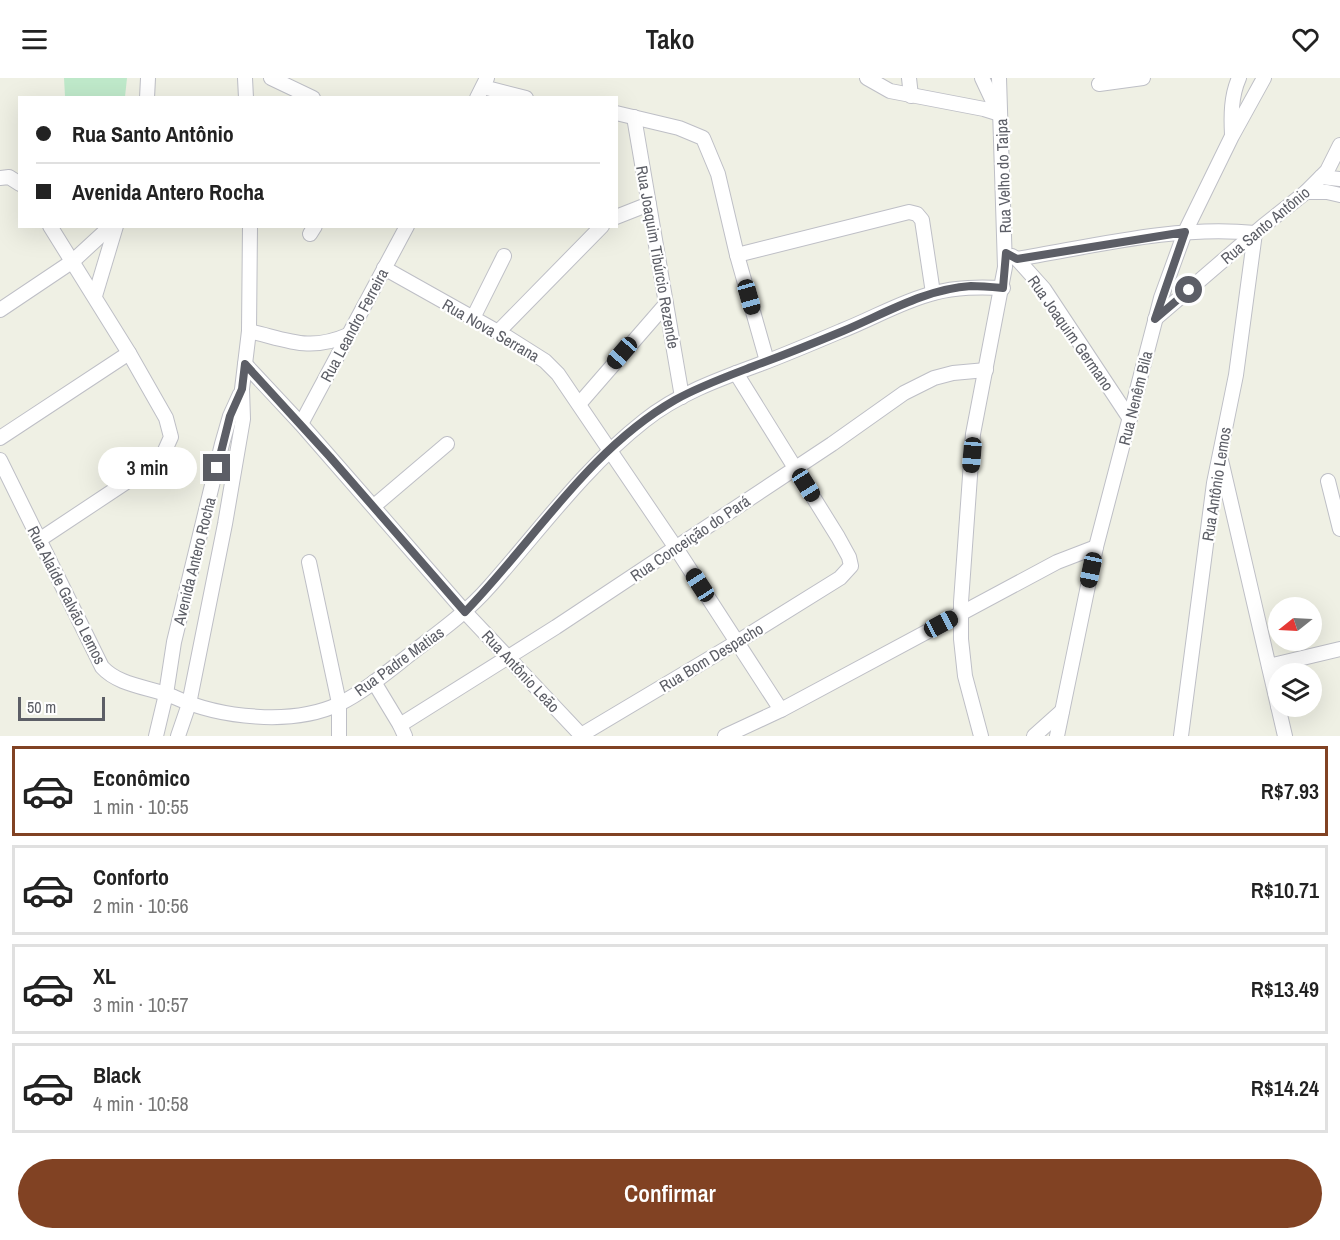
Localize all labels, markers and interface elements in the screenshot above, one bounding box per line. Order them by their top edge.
text: Tako [645,21,695,57]
icon: menu [18,23,51,56]
icon: heart [1289,23,1322,56]
street label: Rua Velho do Taipa [990,118,1016,234]
text: Rua Santo Antônio [72,119,234,149]
street label: Rua Joaquim Tibúrcio Rezende [631,164,685,350]
text: Avenida Antero Rocha [72,177,264,207]
street label: Rua Santo Antônio [1216,181,1314,269]
street label: Rua Leandro Ferreira [315,264,394,386]
street label: Rua Joaquim Germano [1023,271,1119,395]
route start [1175,276,1202,303]
car [735,277,763,317]
street label: Rua Nova Serrana [438,293,544,367]
car [603,334,641,372]
street label: Rua Nenêm Bila [1113,348,1157,447]
street label: Rua Antônio Lemos [1196,425,1236,543]
car [961,436,983,474]
callout: 3 min [97,447,196,489]
text: 3 min [126,454,169,481]
route end [203,454,230,481]
car [789,465,823,505]
street label: Rua Conceição do Pará [626,489,755,586]
street label: Avenida Antero Rocha [167,494,221,628]
street label: Rua Alaíde Galvão Lemos [23,522,111,668]
car [1078,551,1104,589]
car [683,565,717,605]
north arrow [1268,597,1322,651]
map controls [1268,597,1322,717]
car [921,608,961,640]
street label: Rua Bom Despacho [655,617,767,697]
street label: Rua Padre Matias [350,621,448,701]
street label: Rua Antônio Leão [477,625,565,717]
button: layers [1268,663,1322,717]
scale bar [18,694,105,722]
text: 50 m [27,696,56,718]
text: Econômico [93,763,190,793]
icon: car [21,764,75,818]
text: R$7.93 [1261,776,1319,806]
text: 1 min · 10:55 [93,793,189,820]
text: Conforto [93,862,169,892]
icon: car [21,863,75,917]
text: R$10.71 [1251,875,1319,905]
text: 2 min · 10:56 [93,892,189,919]
text: XL [93,961,116,991]
icon: car [21,962,75,1016]
text: R$13.49 [1251,974,1319,1004]
text: 3 min · 10:57 [93,991,189,1018]
text: Black [93,1060,141,1090]
icon: car [21,1061,75,1115]
text: R$14.24 [1251,1073,1319,1103]
text: 4 min · 10:58 [93,1090,189,1117]
button: Confirmar [18,1159,1322,1228]

